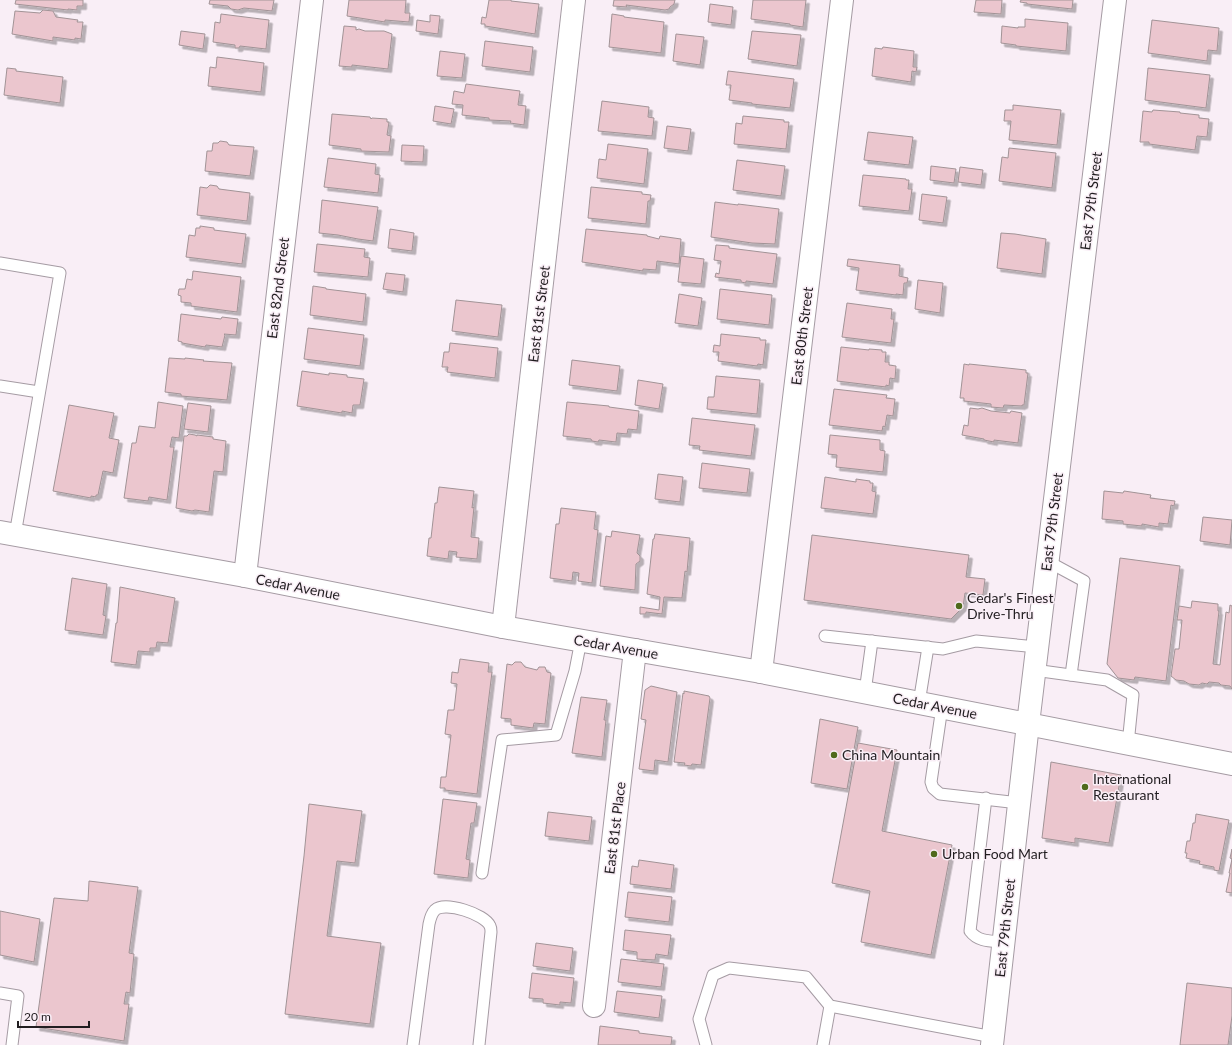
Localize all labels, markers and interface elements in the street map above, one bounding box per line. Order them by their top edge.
street label: East 79th Street [1076,151,1105,251]
street label: East 82nd Street [263,236,292,340]
street label: East 81st Street [524,265,553,363]
street label: East 80th Street [787,286,816,386]
street label: East 79th Street [1037,472,1066,572]
street label: Cedar Avenue [254,570,342,603]
place label: Cedar's Finest Drive-Thru [967,589,1053,622]
marker: Cedar's Finest Drive-Thru [954,601,964,611]
street label: Cedar Avenue [572,631,660,662]
street label: Cedar Avenue [891,689,979,722]
place label: China Mountain [842,746,940,763]
marker: China Mountain [829,750,839,760]
place label: International Restaurant [1093,770,1171,803]
street label: East 81st Place [600,781,629,875]
marker: International Restaurant [1080,782,1090,792]
place label: Urban Food Mart [942,845,1048,862]
marker: Urban Food Mart [929,849,939,859]
street label: East 79th Street [991,878,1018,978]
scale bar [18,1003,89,1029]
text: 20 m [24,1009,51,1024]

